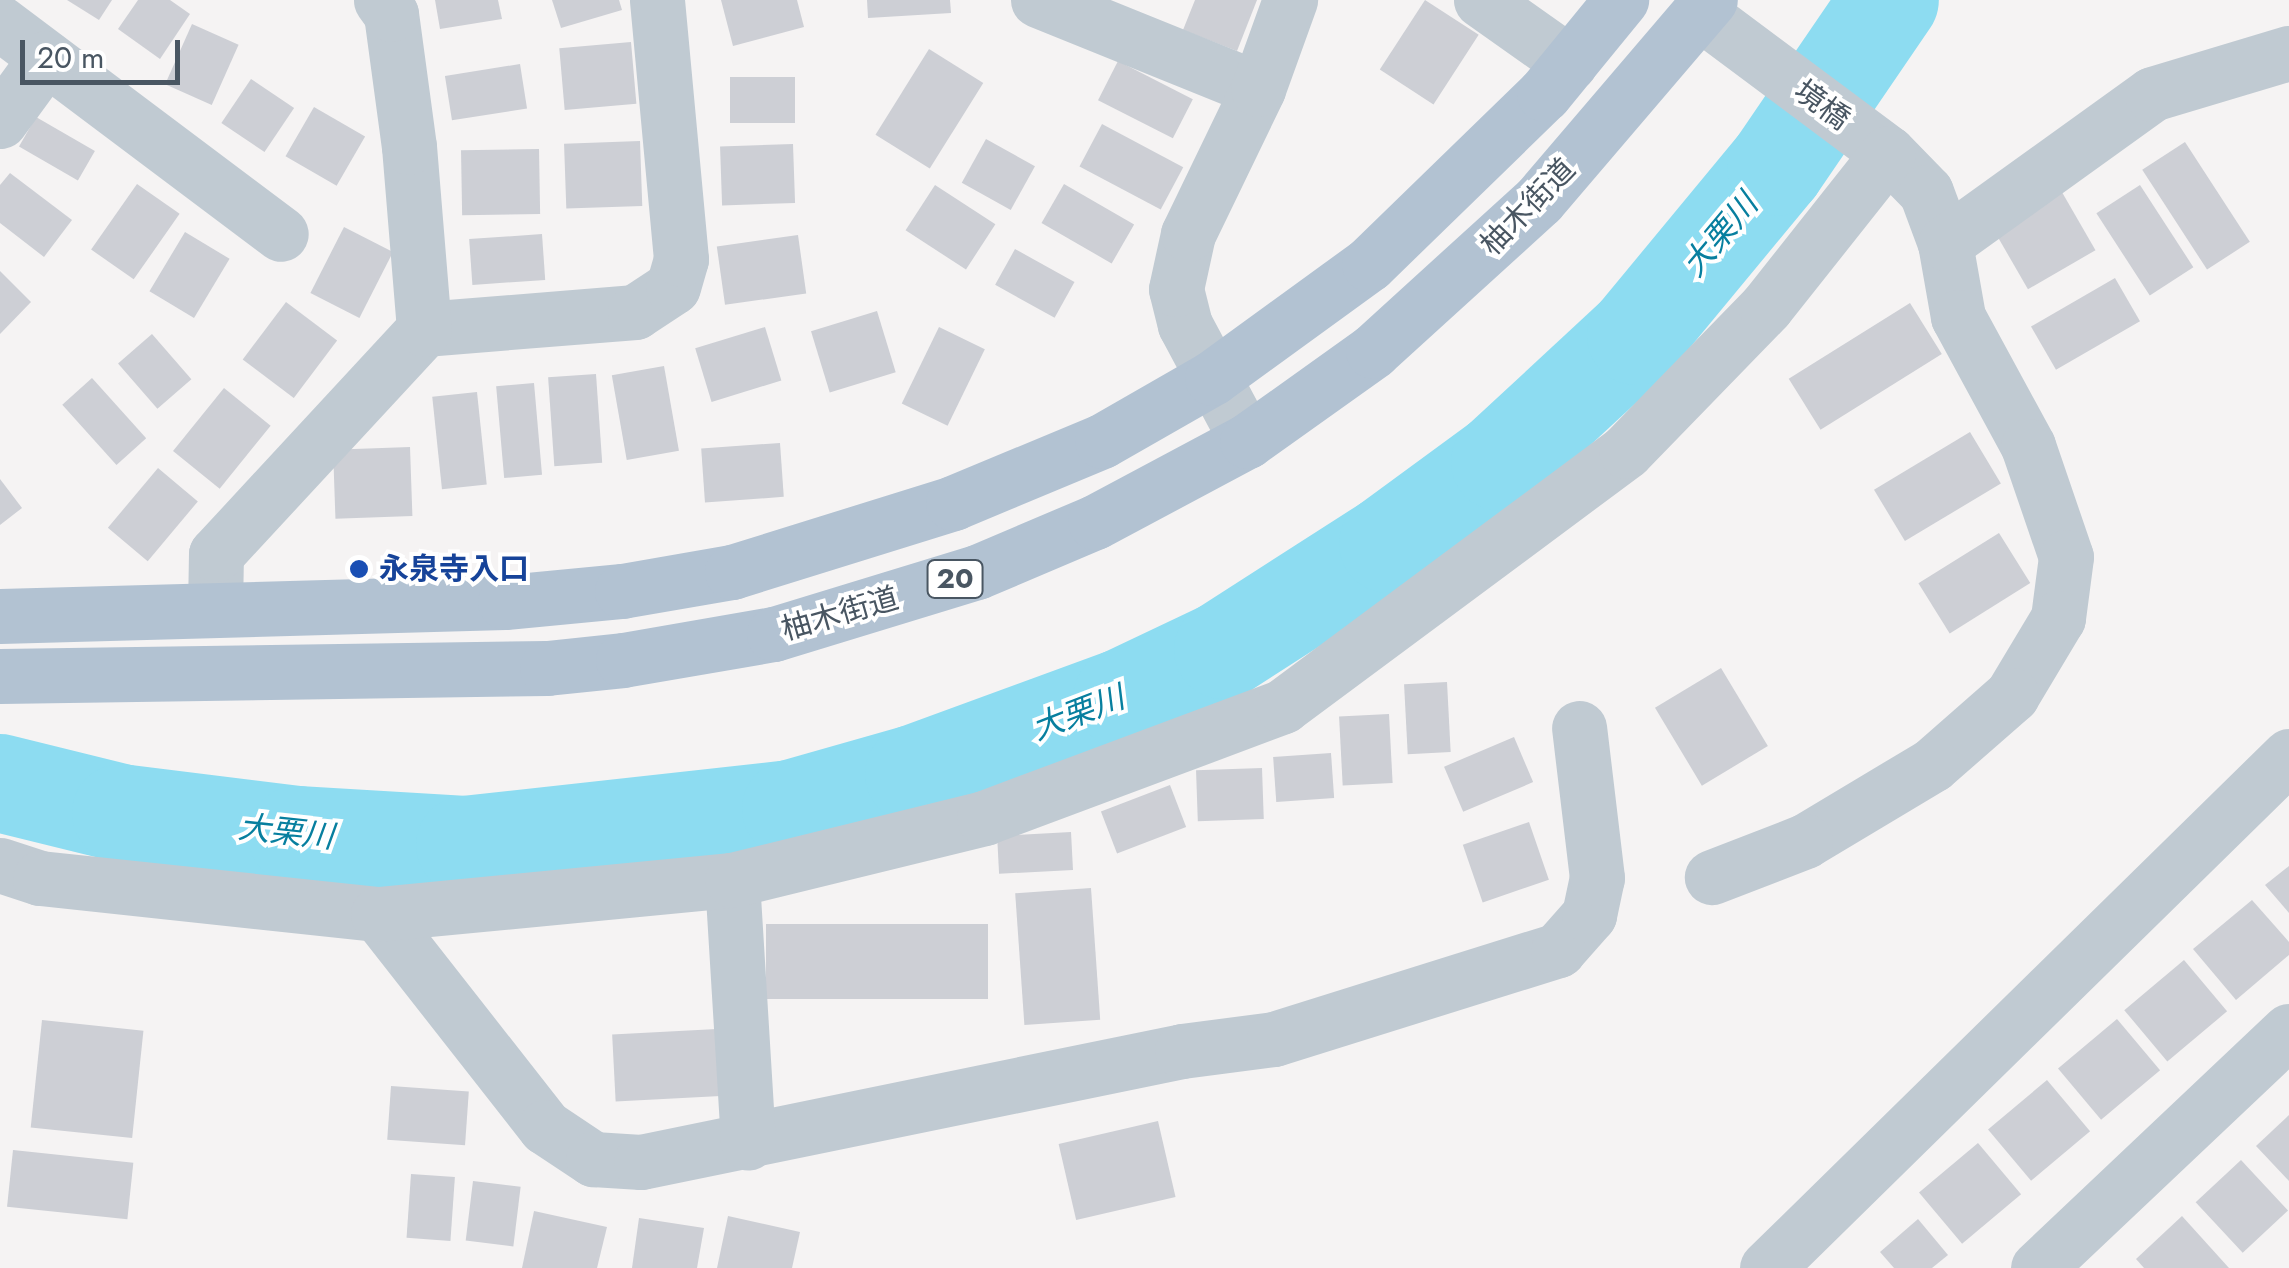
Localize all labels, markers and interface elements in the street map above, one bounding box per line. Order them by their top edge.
scale bar [25,20,185,82]
text: 20 m [37,36,104,79]
street label: 境橋 [1787,73,1857,137]
street label: 柚木街道 [1473,151,1583,263]
water label: 大栗川 [1674,186,1766,284]
place label: 永泉寺入口 [379,551,529,587]
road number: 20 [925,556,985,602]
marker: 永泉寺入口 [348,558,370,580]
street label: 柚木街道 [777,580,903,648]
water label: 大栗川 [1026,678,1130,748]
water label: 大栗川 [236,808,336,856]

